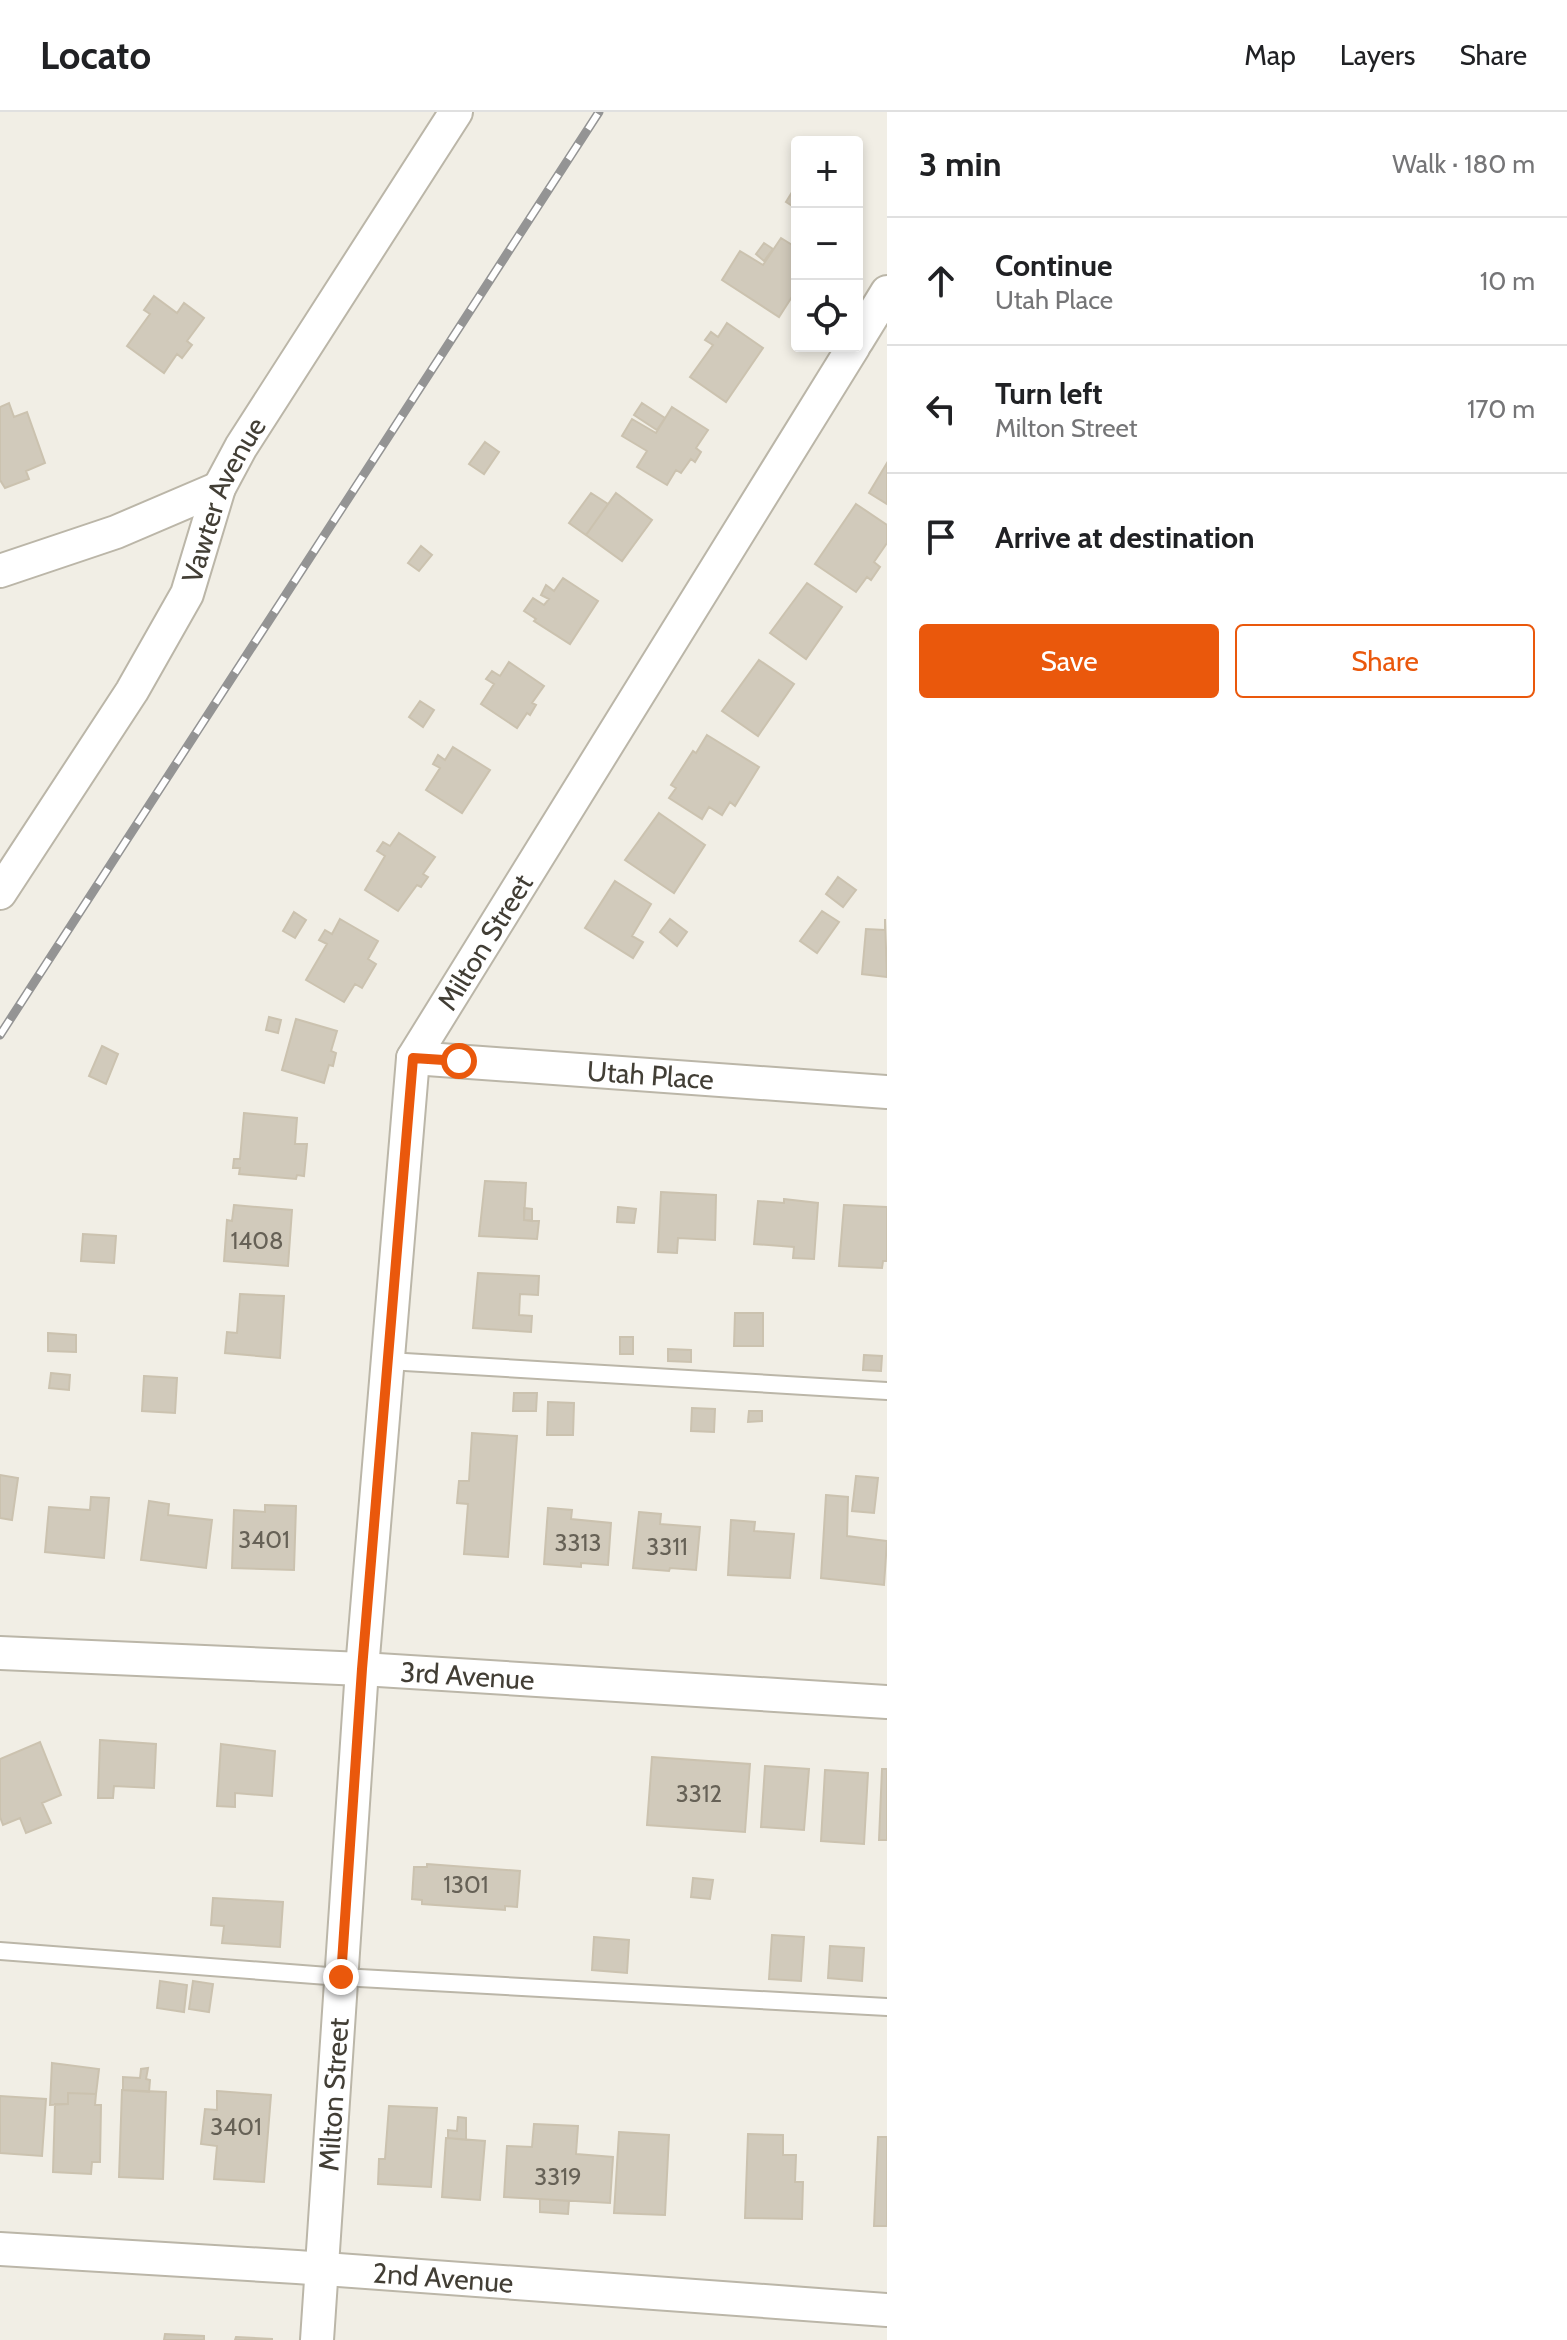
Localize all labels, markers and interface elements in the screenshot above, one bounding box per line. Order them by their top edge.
text: Locato [40,32,151,79]
text: Map [1244,38,1296,72]
text: Layers [1340,38,1415,72]
text: Share [1459,38,1527,72]
map controls [791,136,863,352]
button: + [791,136,863,208]
text: 3 min [919,143,1001,185]
text: Walk · 180 m [1392,148,1535,180]
button: − [791,208,863,280]
text: Continue [995,247,1112,284]
icon: ahead [919,259,963,303]
text: 10 m [1480,265,1535,297]
button: locate [791,280,863,352]
text: Utah Place [995,284,1113,316]
text: Turn left [995,375,1103,412]
icon: left [919,387,963,431]
text: 170 m [1467,393,1535,425]
street label: Vawter Avenue [174,411,273,587]
text: Milton Street [995,412,1138,444]
icon: arrive [919,515,963,559]
text: Arrive at destination [995,519,1255,556]
button: Save [919,624,1219,698]
button: Share [1235,624,1535,698]
street label: Milton Street [430,868,540,1016]
route start [441,1043,477,1079]
street label: Utah Place [586,1054,715,1097]
house number: 1408 [231,1226,284,1255]
house number: 3401 [238,1525,290,1554]
house number: 3313 [555,1528,601,1557]
house number: 3311 [646,1532,688,1561]
street label: 3rd Avenue [399,1654,536,1697]
house number: 3312 [676,1779,722,1808]
house number: 1301 [443,1870,489,1899]
route end [323,1959,359,1995]
street label: Milton Street [311,2017,356,2172]
house number: 3401 [210,2112,262,2141]
house number: 3319 [534,2162,582,2191]
street label: 2nd Avenue [371,2256,515,2300]

